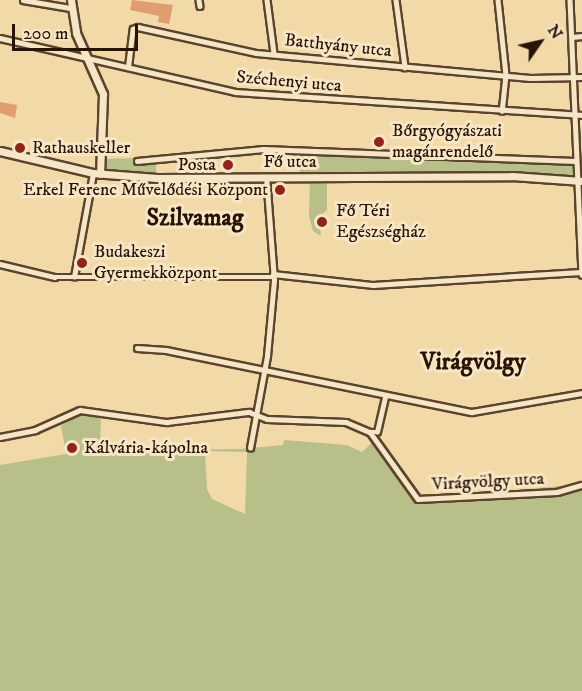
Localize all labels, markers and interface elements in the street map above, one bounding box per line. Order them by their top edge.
scale bar [15,12,141,50]
north arrow [510,12,570,72]
text: N [543,21,567,43]
text: 200 m [23,23,69,45]
street label: Batthyány utca [283,30,393,62]
street label: Széchenyi utca [236,67,342,97]
place label: Bőrgyógyászati magánrendelő [392,121,502,164]
marker: Bőrgyógyászati magánrendelő [370,133,388,151]
place label: Rathauskeller [32,137,130,159]
marker: Rathauskeller [13,141,27,155]
street label: Fő utca [263,151,317,173]
place label: Posta [178,154,216,176]
marker: Posta [221,158,235,172]
place label: Erkel Ferenc Művelődési Központ [23,179,268,201]
marker: Erkel Ferenc Művelődési Központ [273,183,287,197]
place label: Fő Téri Egészségház [336,201,426,244]
district label: Szilvamag [147,205,243,233]
marker: Fő Téri Egészségház [313,213,331,231]
place label: Budakeszi Gyermekközpont [94,242,217,284]
marker: Budakeszi Gyermekközpont [75,256,89,270]
district label: Virágvölgy [420,349,526,377]
place label: Kálvária-kápolna [84,437,208,459]
marker: Kálvária-kápolna [65,441,79,455]
street label: Virágvölgy utca [431,468,545,496]

